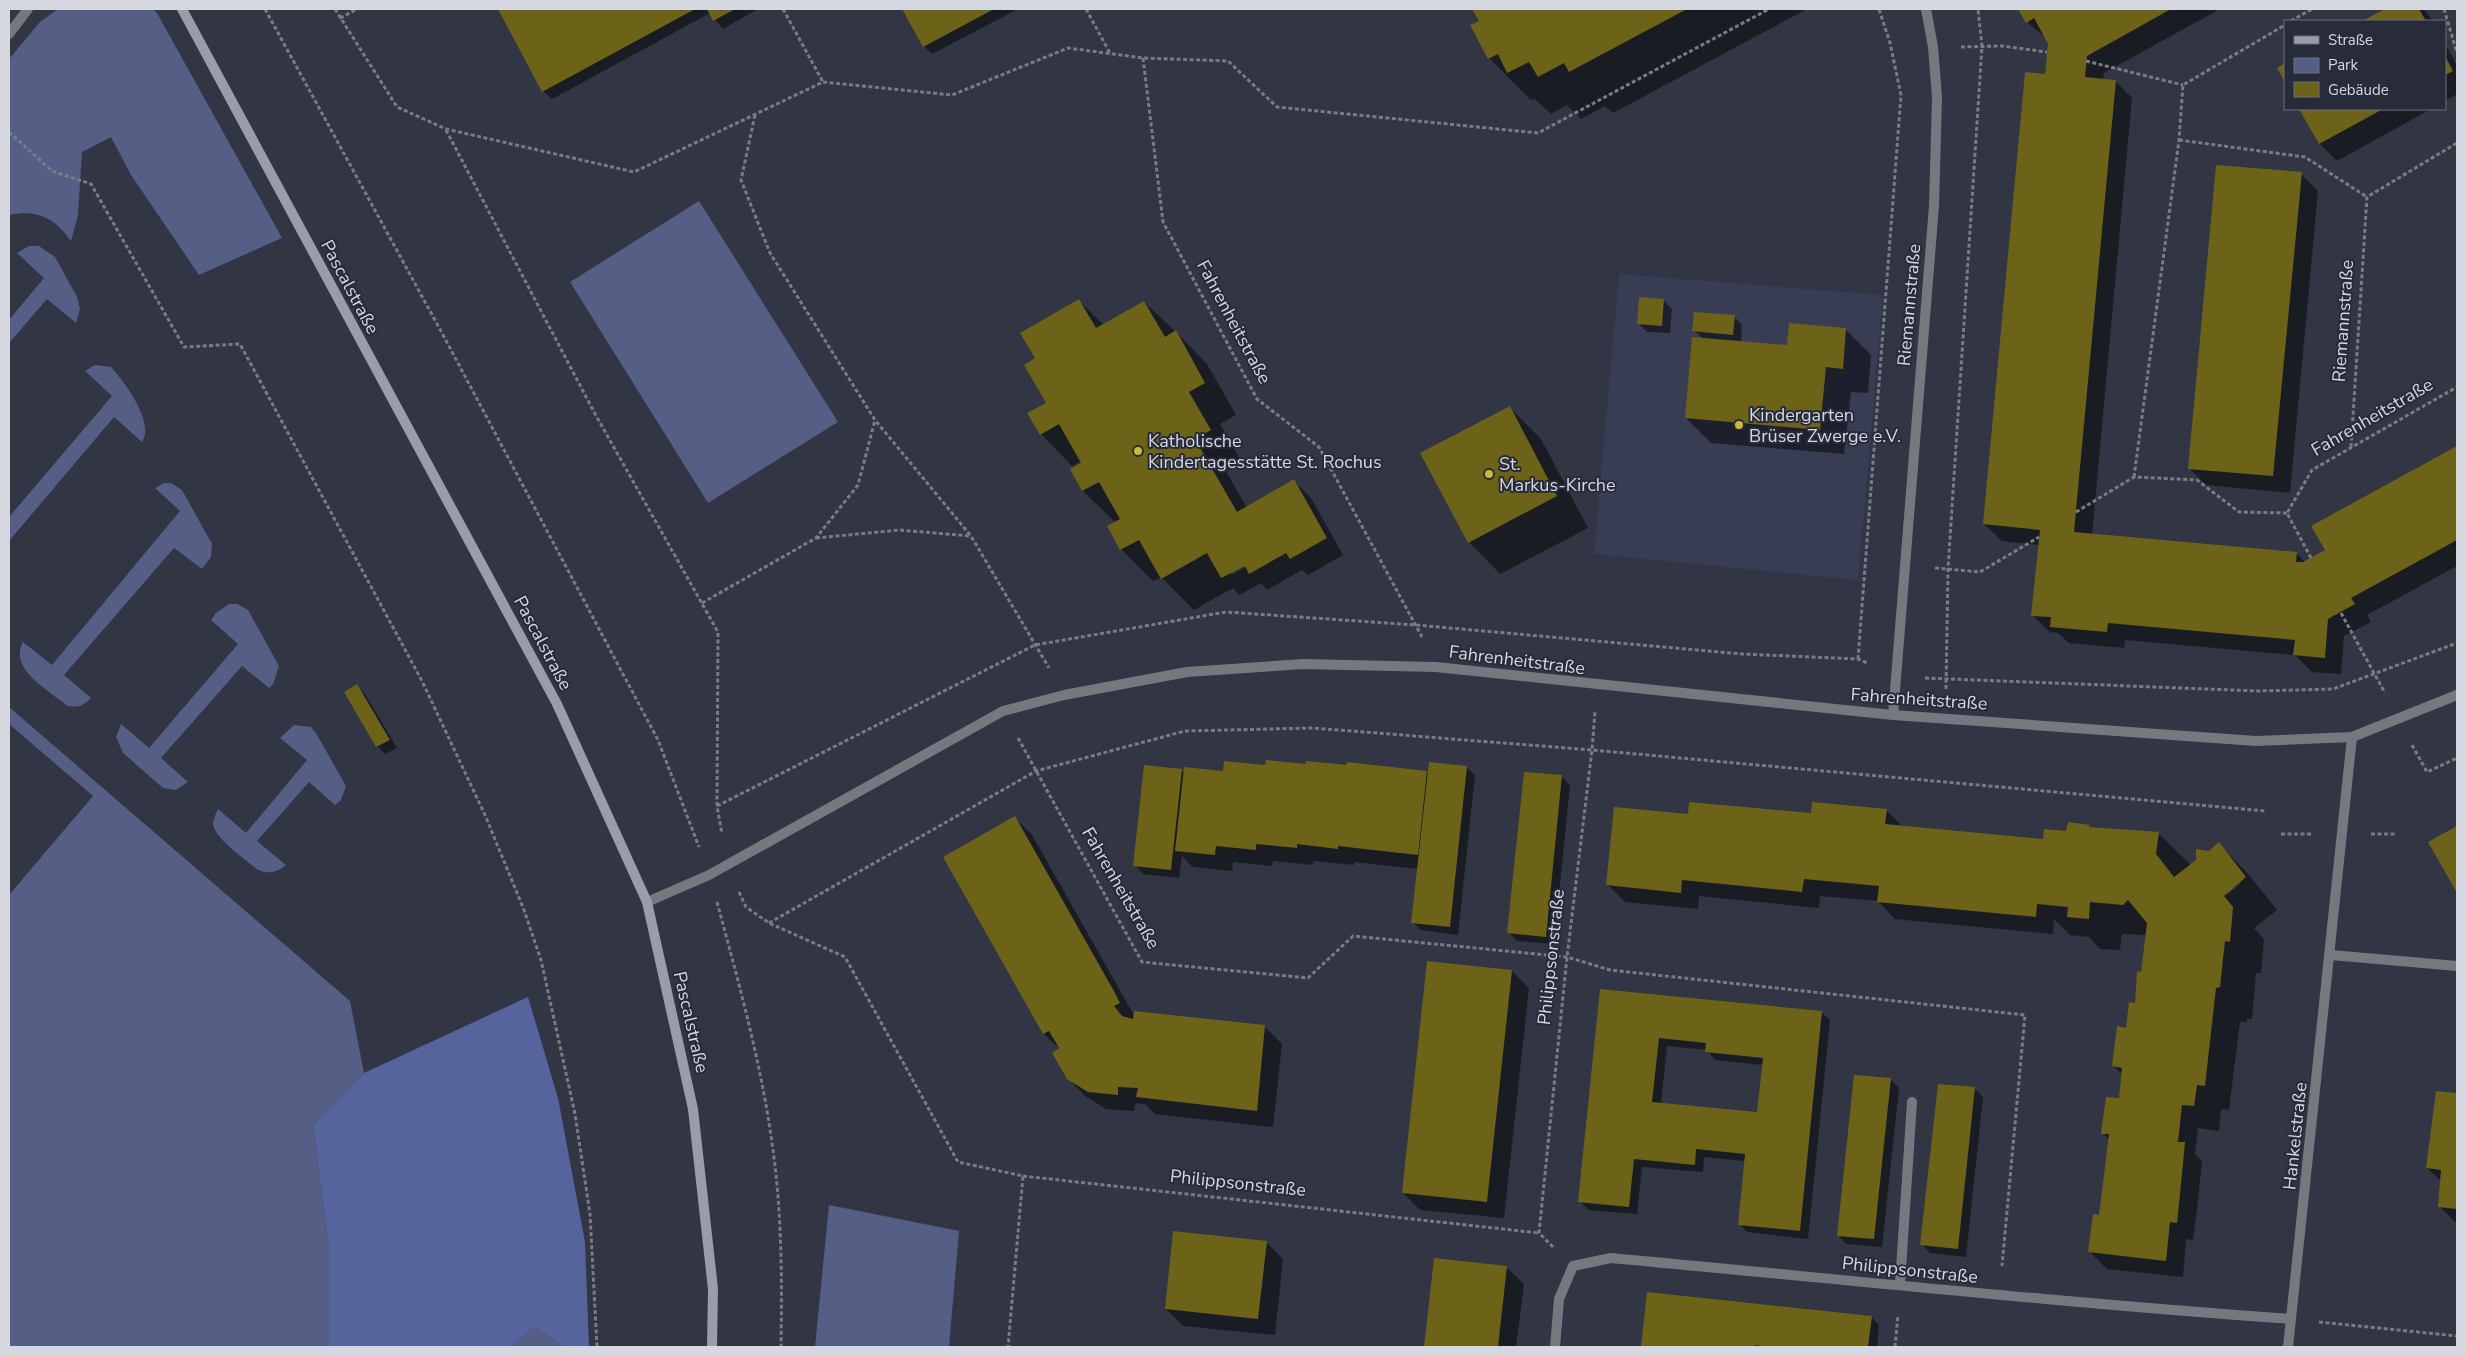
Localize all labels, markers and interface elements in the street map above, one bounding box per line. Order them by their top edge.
legend [2284,20,2446,110]
text: Straße [2328,30,2373,50]
text: Park [2328,55,2358,75]
text: Gebäude [2328,80,2389,100]
street label: Pascalstraße [315,236,385,338]
street label: Riemannstraße [1892,243,1926,367]
street label: Fahrenheitstraße [1191,256,1277,388]
street label: Riemannstraße [2327,259,2359,383]
street label: Fahrenheitstraße [2307,372,2437,462]
place label: Kindergarten Brüser Zwerge e.V. [1749,403,1901,448]
marker: Kindergarten Brüser Zwerge e.V. [1733,419,1745,431]
place label: Katholische Kindertagesstätte St. Rochus [1148,429,1382,474]
marker: Katholische Kindertagesstätte St. Rochus [1132,445,1144,457]
place label: St. Markus-Kirche [1499,452,1616,497]
marker: St. Markus-Kirche [1483,468,1495,480]
street label: Pascalstraße [508,592,578,694]
street label: Fahrenheitstraße [1448,640,1586,680]
street label: Fahrenheitstraße [1850,682,1988,716]
street label: Fahrenheitstraße [1076,823,1166,953]
street label: Philippsonstraße [1532,888,1570,1026]
street label: Pascalstraße [668,969,714,1075]
street label: Hankelstraße [2277,1081,2313,1191]
street label: Philippsonstraße [1169,1164,1307,1202]
street label: Philippsonstraße [1841,1251,1979,1289]

